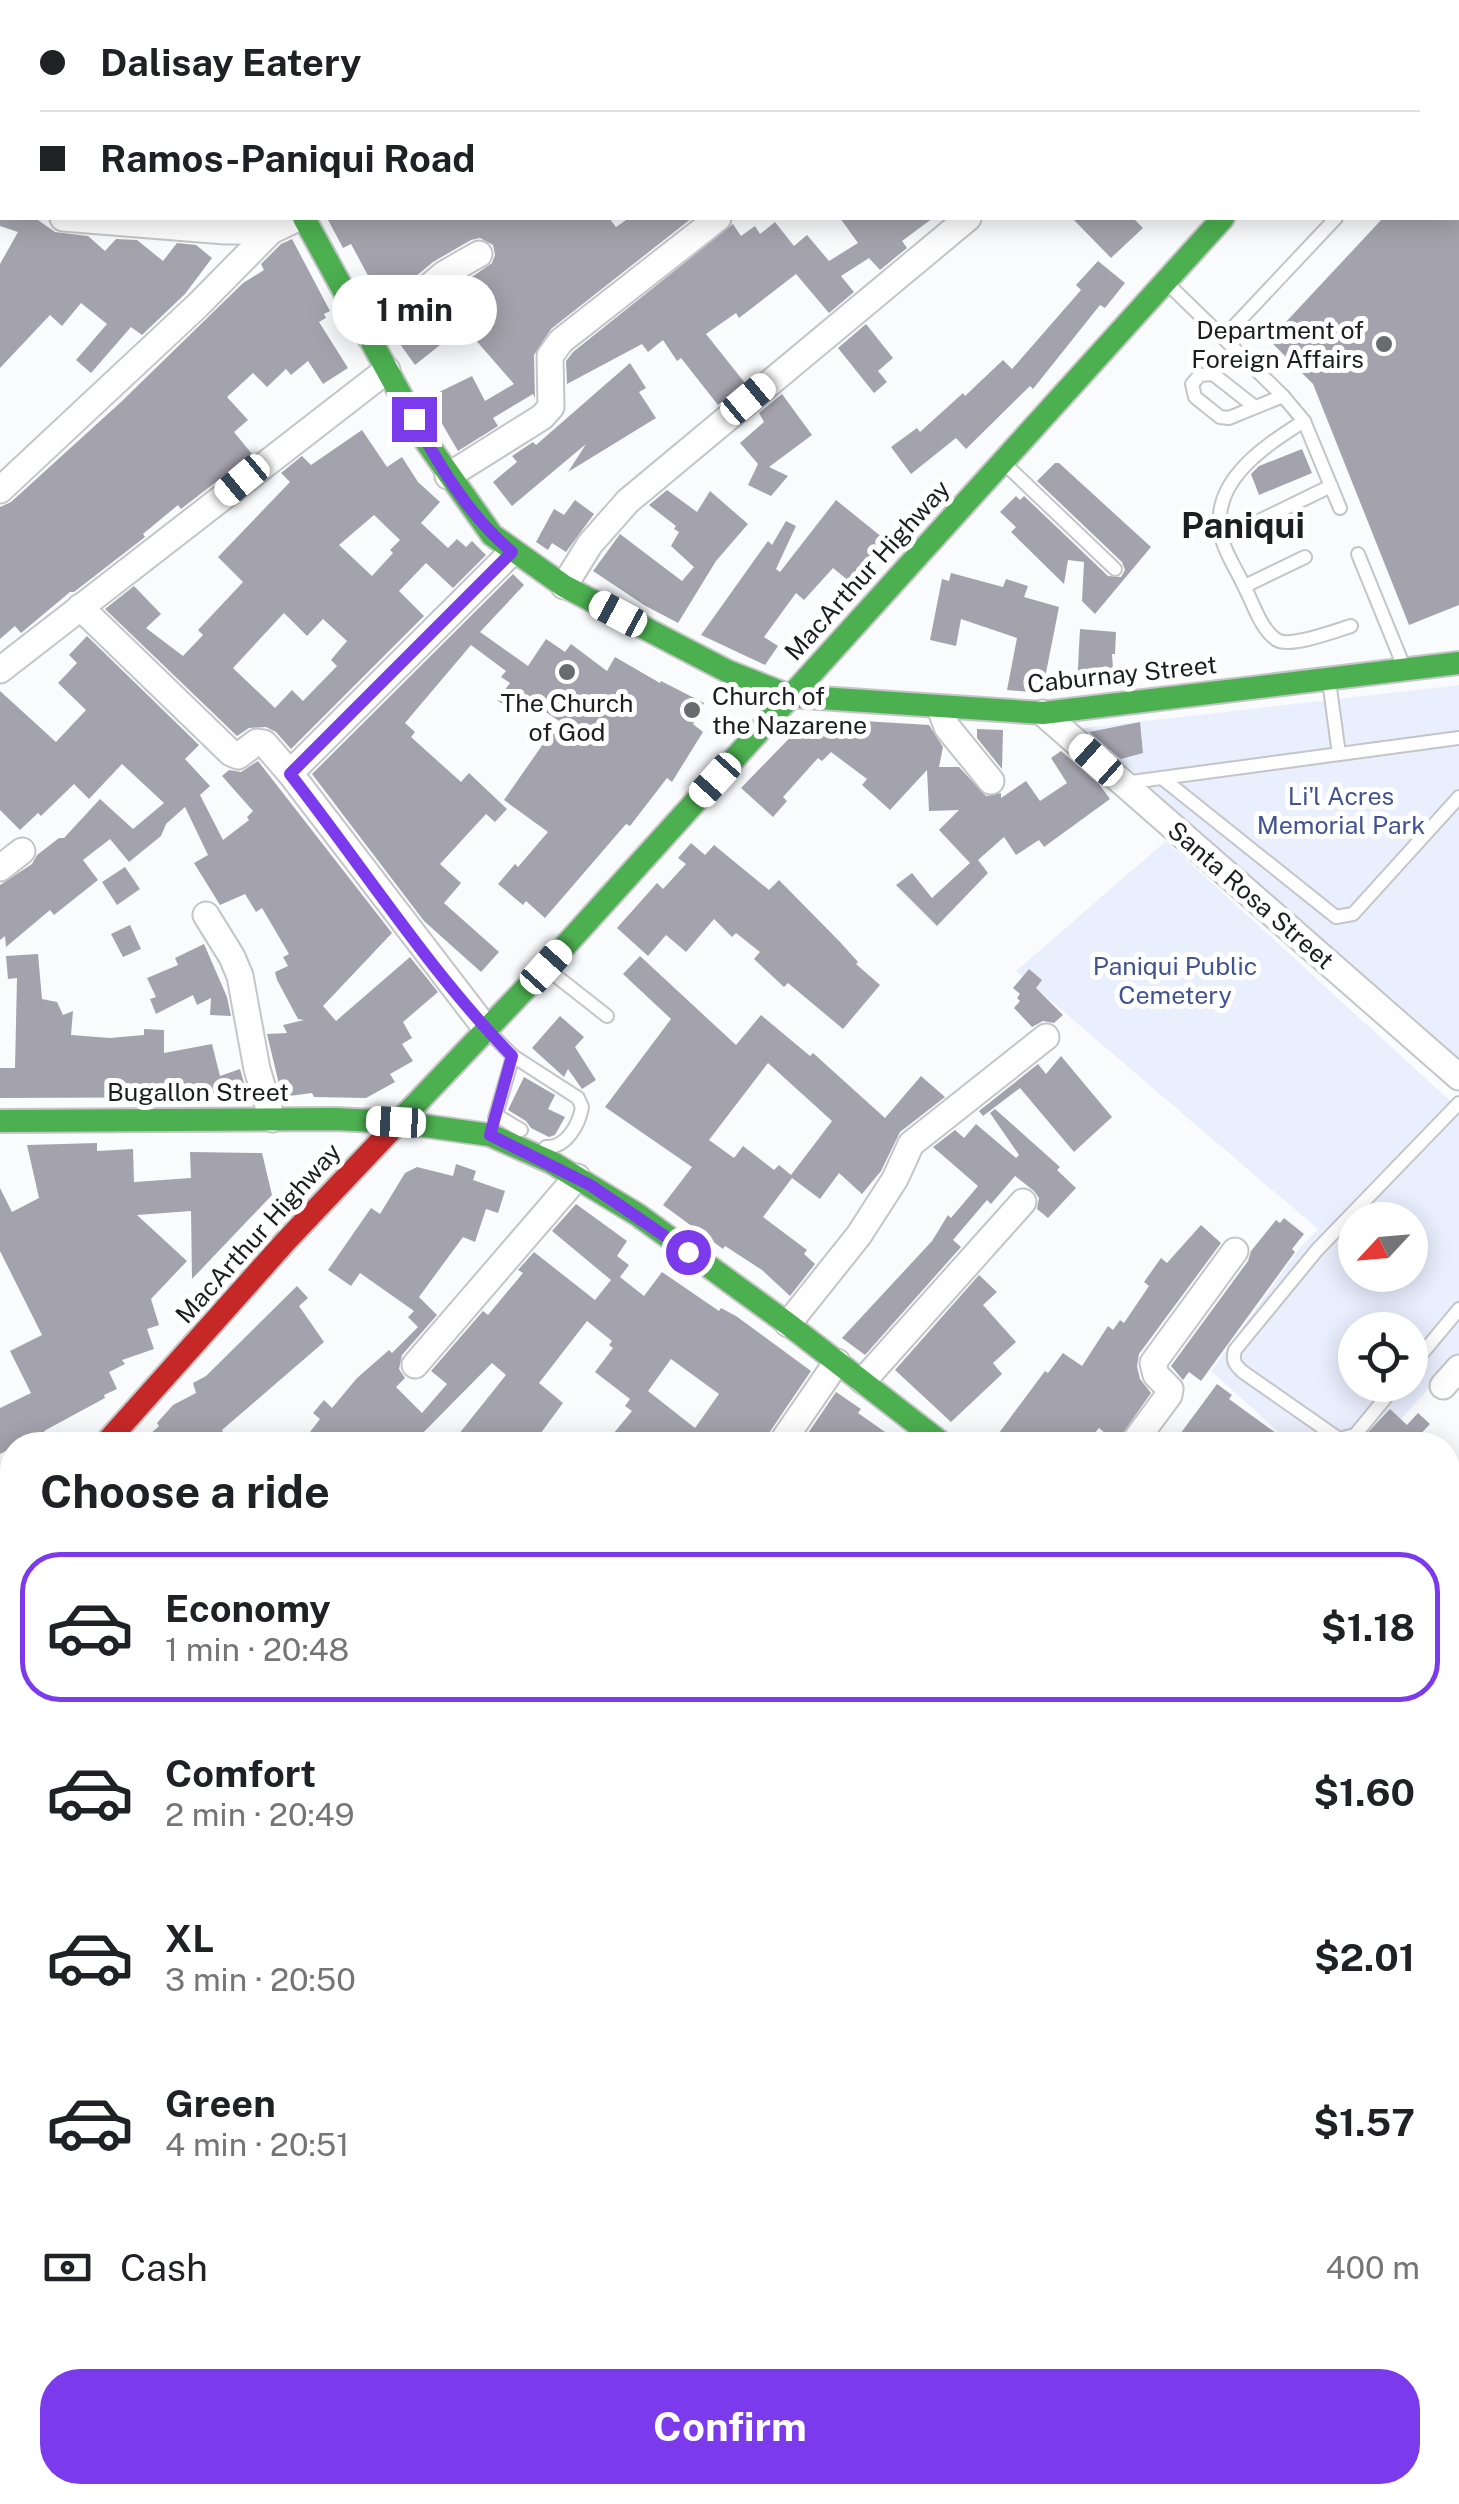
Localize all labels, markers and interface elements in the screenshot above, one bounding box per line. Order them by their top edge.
text: Dalisay Eatery [100,40,361,85]
text: Ramos-Paniqui Road [100,136,475,181]
callout: 1 min [332,274,496,344]
text: 1 min [376,291,453,328]
place label: Department of Foreign Affairs [1191,315,1364,374]
marker: Department of Foreign Affairs [1373,333,1395,355]
car [715,368,781,430]
route end [392,397,437,442]
car [209,449,275,511]
street label: MacArthur Highway [778,474,956,666]
district label: Paniqui [1181,505,1305,546]
car [584,587,652,641]
street label: Caburnay Street [1026,649,1218,699]
marker: The Church of God [556,661,578,683]
place label: Church of the Nazarene [712,681,867,740]
place label: The Church of God [500,688,634,747]
marker: Church of the Nazarene [681,699,703,721]
car [1064,729,1128,791]
car [684,748,746,812]
park label: Li'l Acres Memorial Park [1257,781,1425,840]
street label: Santa Rosa Street [1162,815,1340,975]
car [515,935,577,999]
park label: Paniqui Public Cemetery [1093,951,1257,1010]
street label: Bugallon Street [107,1077,289,1107]
car [365,1105,427,1139]
street label: MacArthur Highway [169,1137,347,1329]
north arrow [1338,1202,1428,1292]
map controls [1338,1202,1428,1402]
route start [666,1230,711,1275]
button: locate [1338,1312,1428,1402]
text: Choose a ride [40,1465,330,1518]
icon: car [45,1582,135,1672]
text: Economy [165,1586,331,1631]
text: $1.18 [1321,1605,1415,1650]
text: 1 min · 20:48 [165,1631,349,1668]
icon: car [45,1747,135,1837]
text: Comfort [165,1751,316,1796]
text: $1.60 [1313,1770,1415,1815]
text: 2 min · 20:49 [165,1796,355,1833]
icon: car [45,1912,135,2002]
text: XL [165,1916,214,1961]
text: $2.01 [1314,1935,1415,1980]
text: 3 min · 20:50 [165,1961,356,1998]
icon: car [45,2077,135,2167]
text: Green [165,2081,276,2126]
text: $1.57 [1313,2100,1415,2145]
text: 4 min · 20:51 [165,2126,349,2163]
icon: cash [40,2240,95,2295]
text: Cash [120,2245,208,2290]
text: 400 m [1325,2249,1420,2286]
button: Confirm [40,2369,1420,2484]

